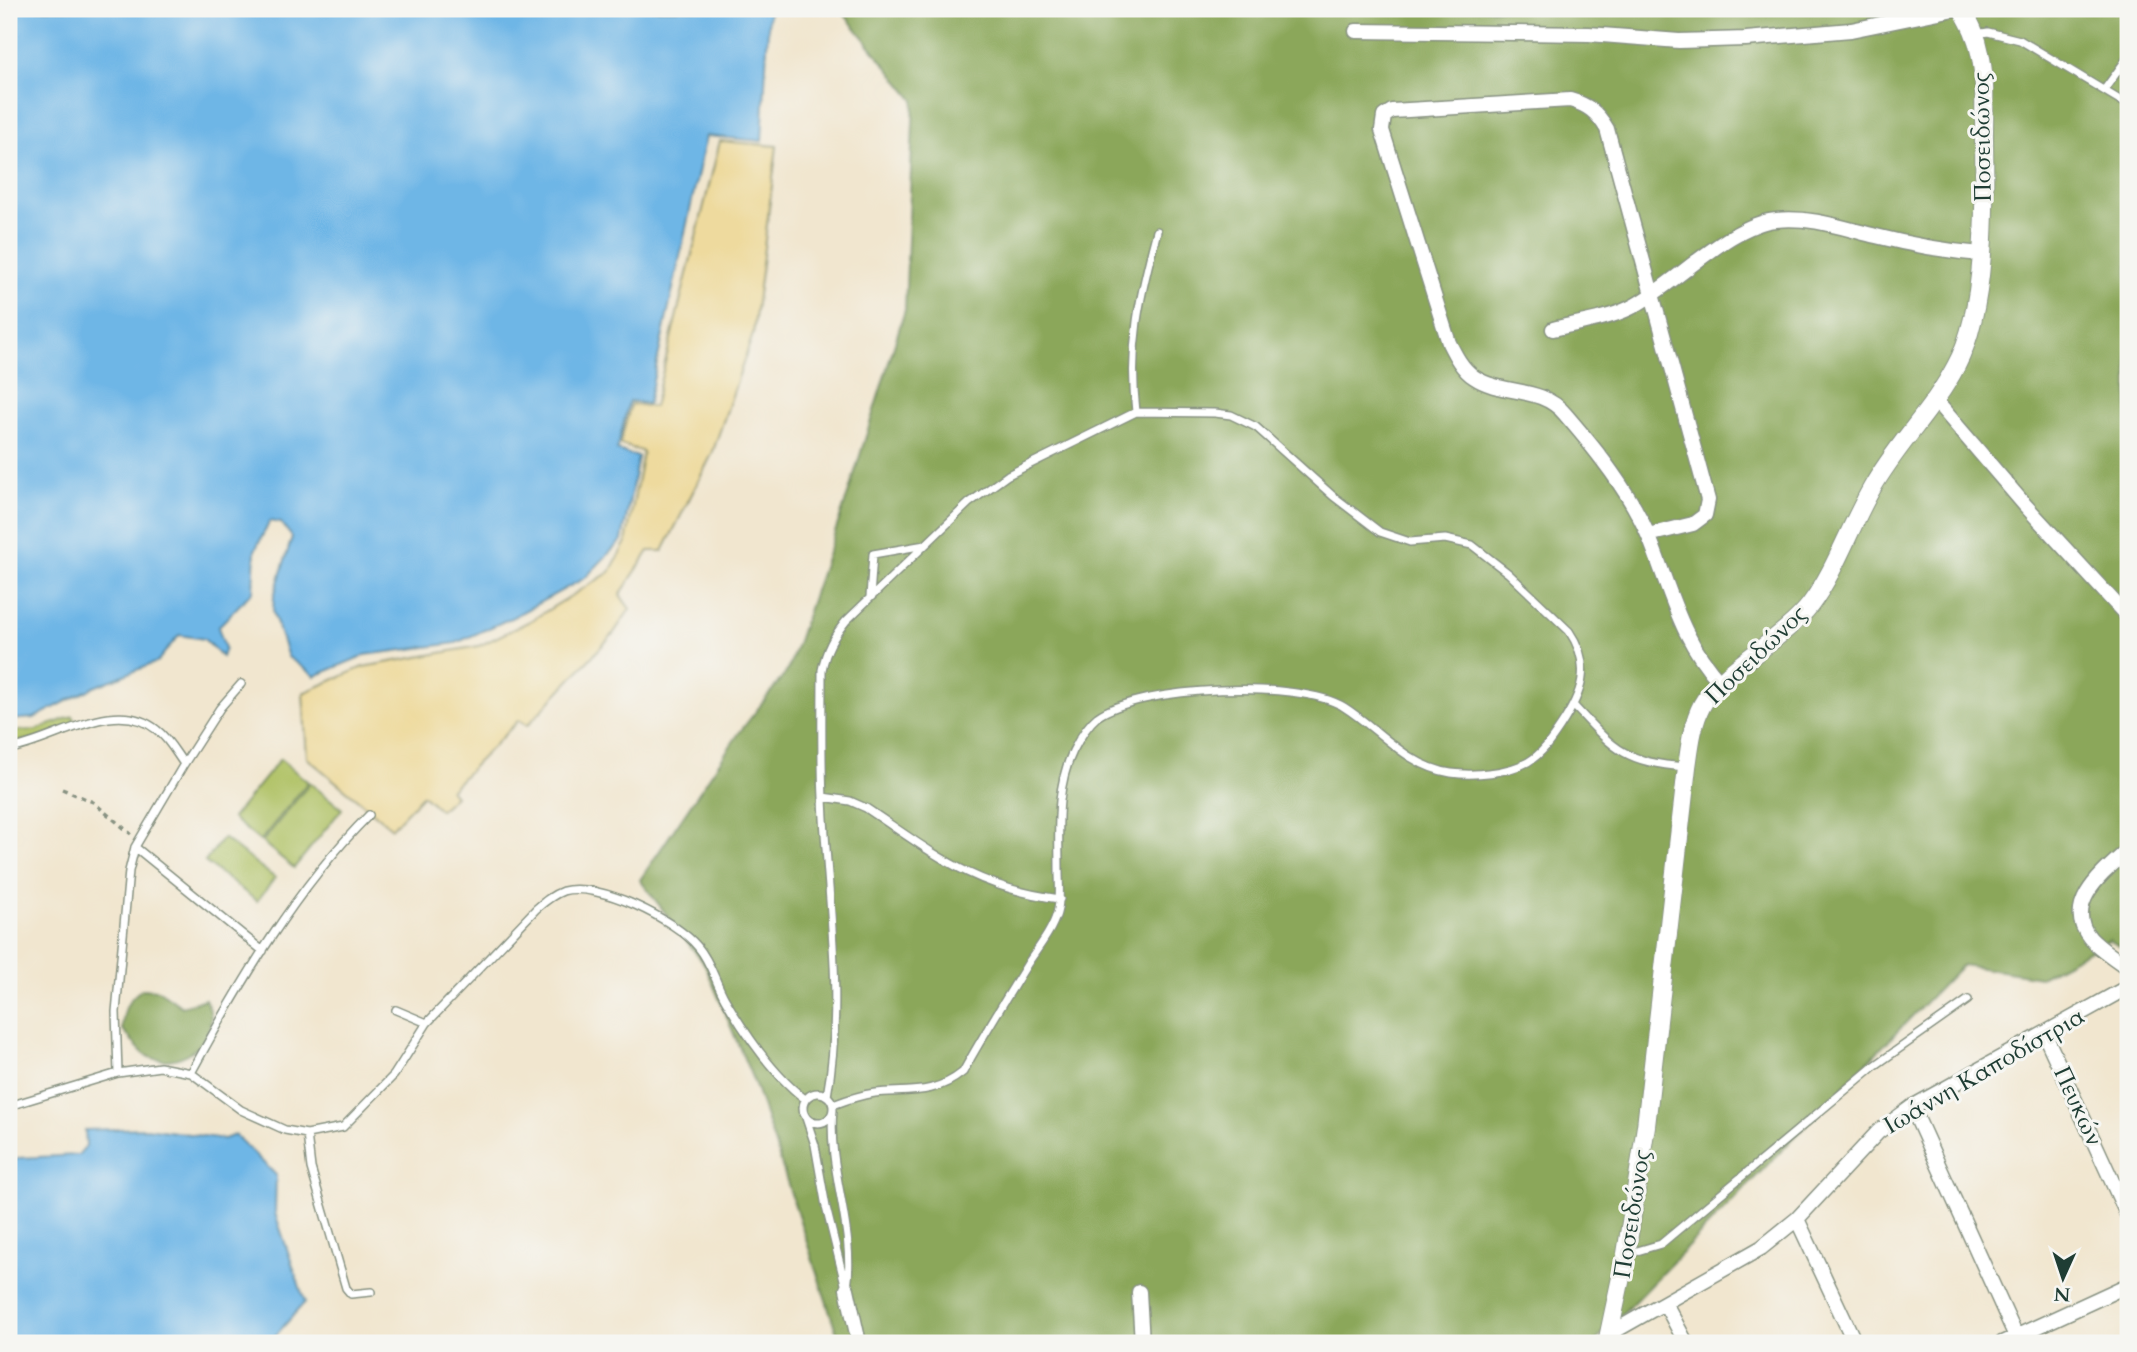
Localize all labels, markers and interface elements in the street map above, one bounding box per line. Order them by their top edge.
street label: Ποσειδώνος [1964,72,2000,202]
street label: Ποσειδώνος [1698,598,1814,712]
street label: Ιωάννη Καποδίστρια [1878,1000,2091,1142]
street label: Πευκών [2045,1061,2111,1151]
street label: Ποσειδώνος [1606,1147,1658,1281]
north arrow [2028,1244,2098,1314]
text: N [2053,1281,2071,1307]

